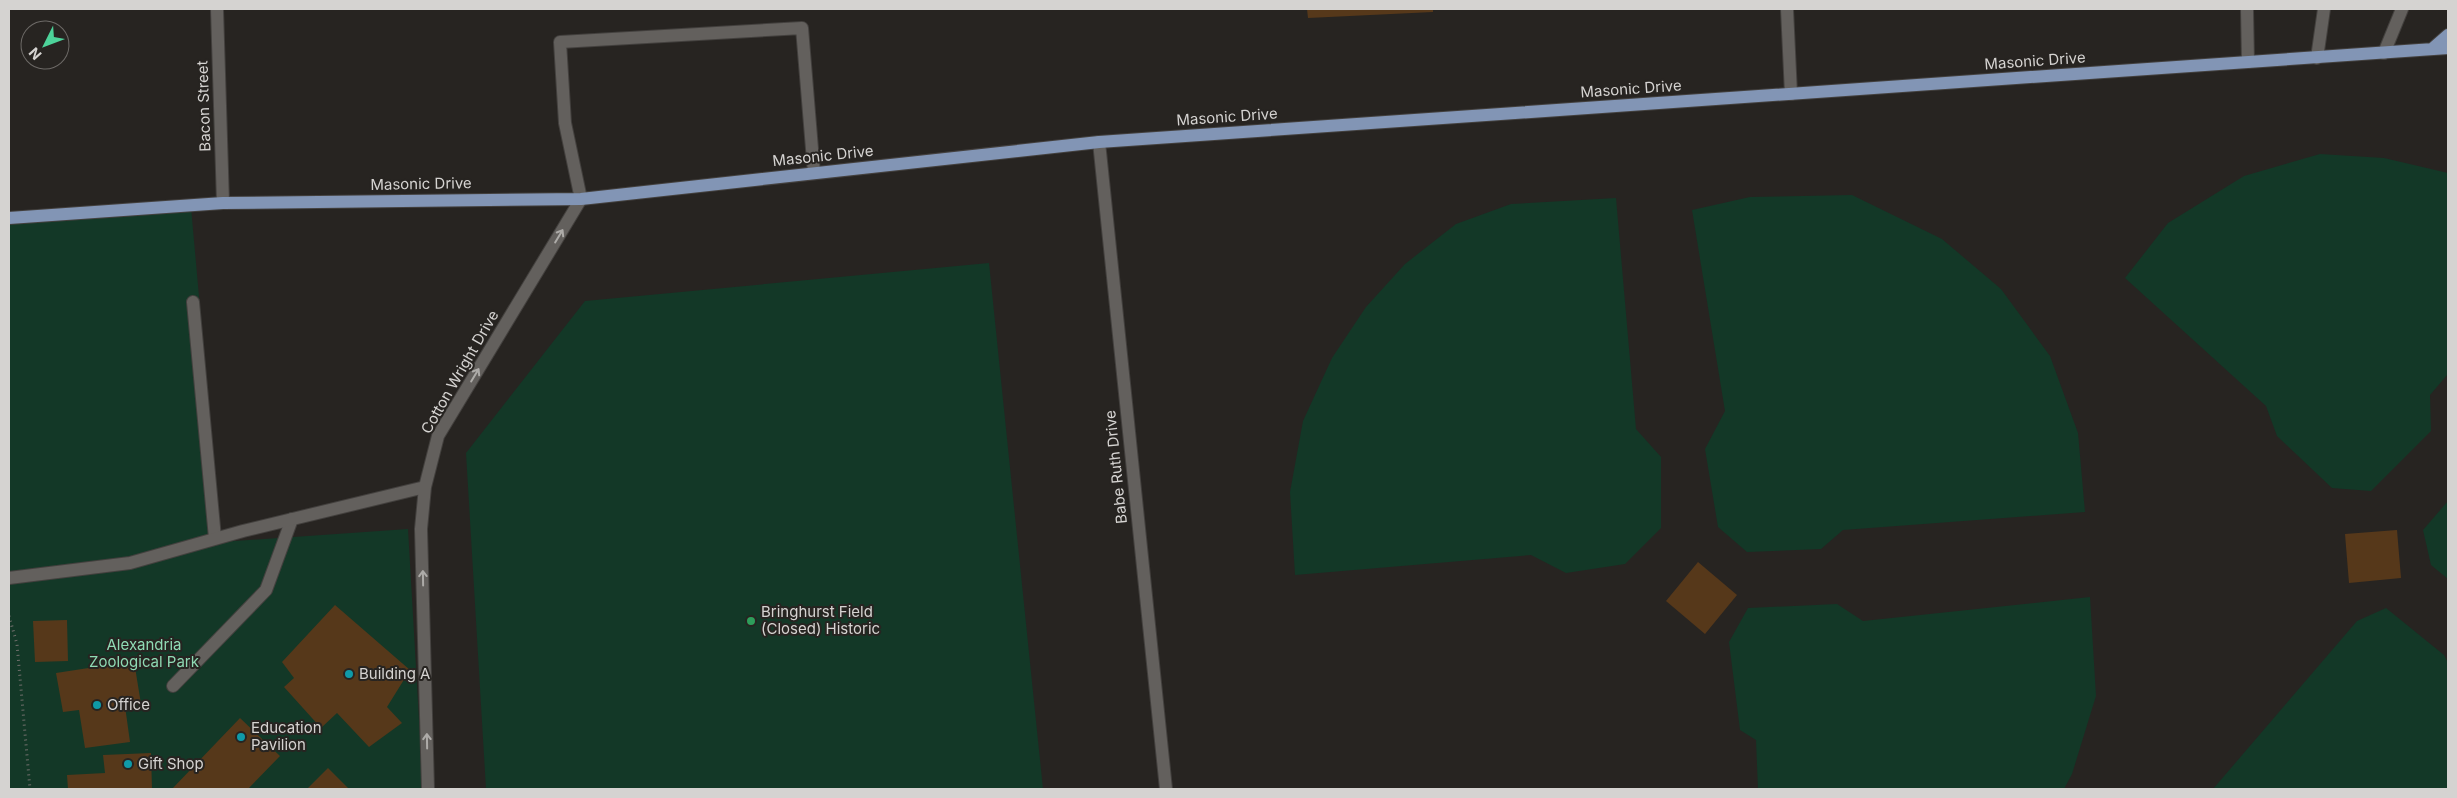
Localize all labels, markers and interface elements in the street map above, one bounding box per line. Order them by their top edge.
north arrow [20,20,70,70]
text: N [25,44,45,64]
street label: Masonic Drive [1984,47,2086,74]
street label: Bacon Street [192,60,215,152]
street label: Masonic Drive [1580,75,1682,102]
street label: Masonic Drive [1176,103,1278,130]
street label: Masonic Drive [772,141,874,170]
street label: Masonic Drive [370,173,472,194]
one-way arrow [553,229,564,243]
street label: Cotton Wright Drive [416,307,503,437]
one-way arrow [470,369,480,383]
street label: Babe Ruth Drive [1100,409,1131,525]
one-way arrow [418,570,427,586]
place label: Bringhurst Field (Closed) Historic [761,602,880,638]
marker: Bringhurst Field (Closed) Historic [745,615,757,627]
park label: Alexandria Zoological Park [89,635,200,671]
place label: Building A [359,664,430,683]
marker: Building A [343,668,355,680]
place label: Office [107,695,150,714]
marker: Office [91,699,103,711]
place label: Education Pavilion [251,718,322,754]
marker: Education Pavilion [235,731,247,743]
one-way arrow [422,733,431,749]
place label: Gift Shop [138,754,204,773]
marker: Gift Shop [122,758,134,770]

